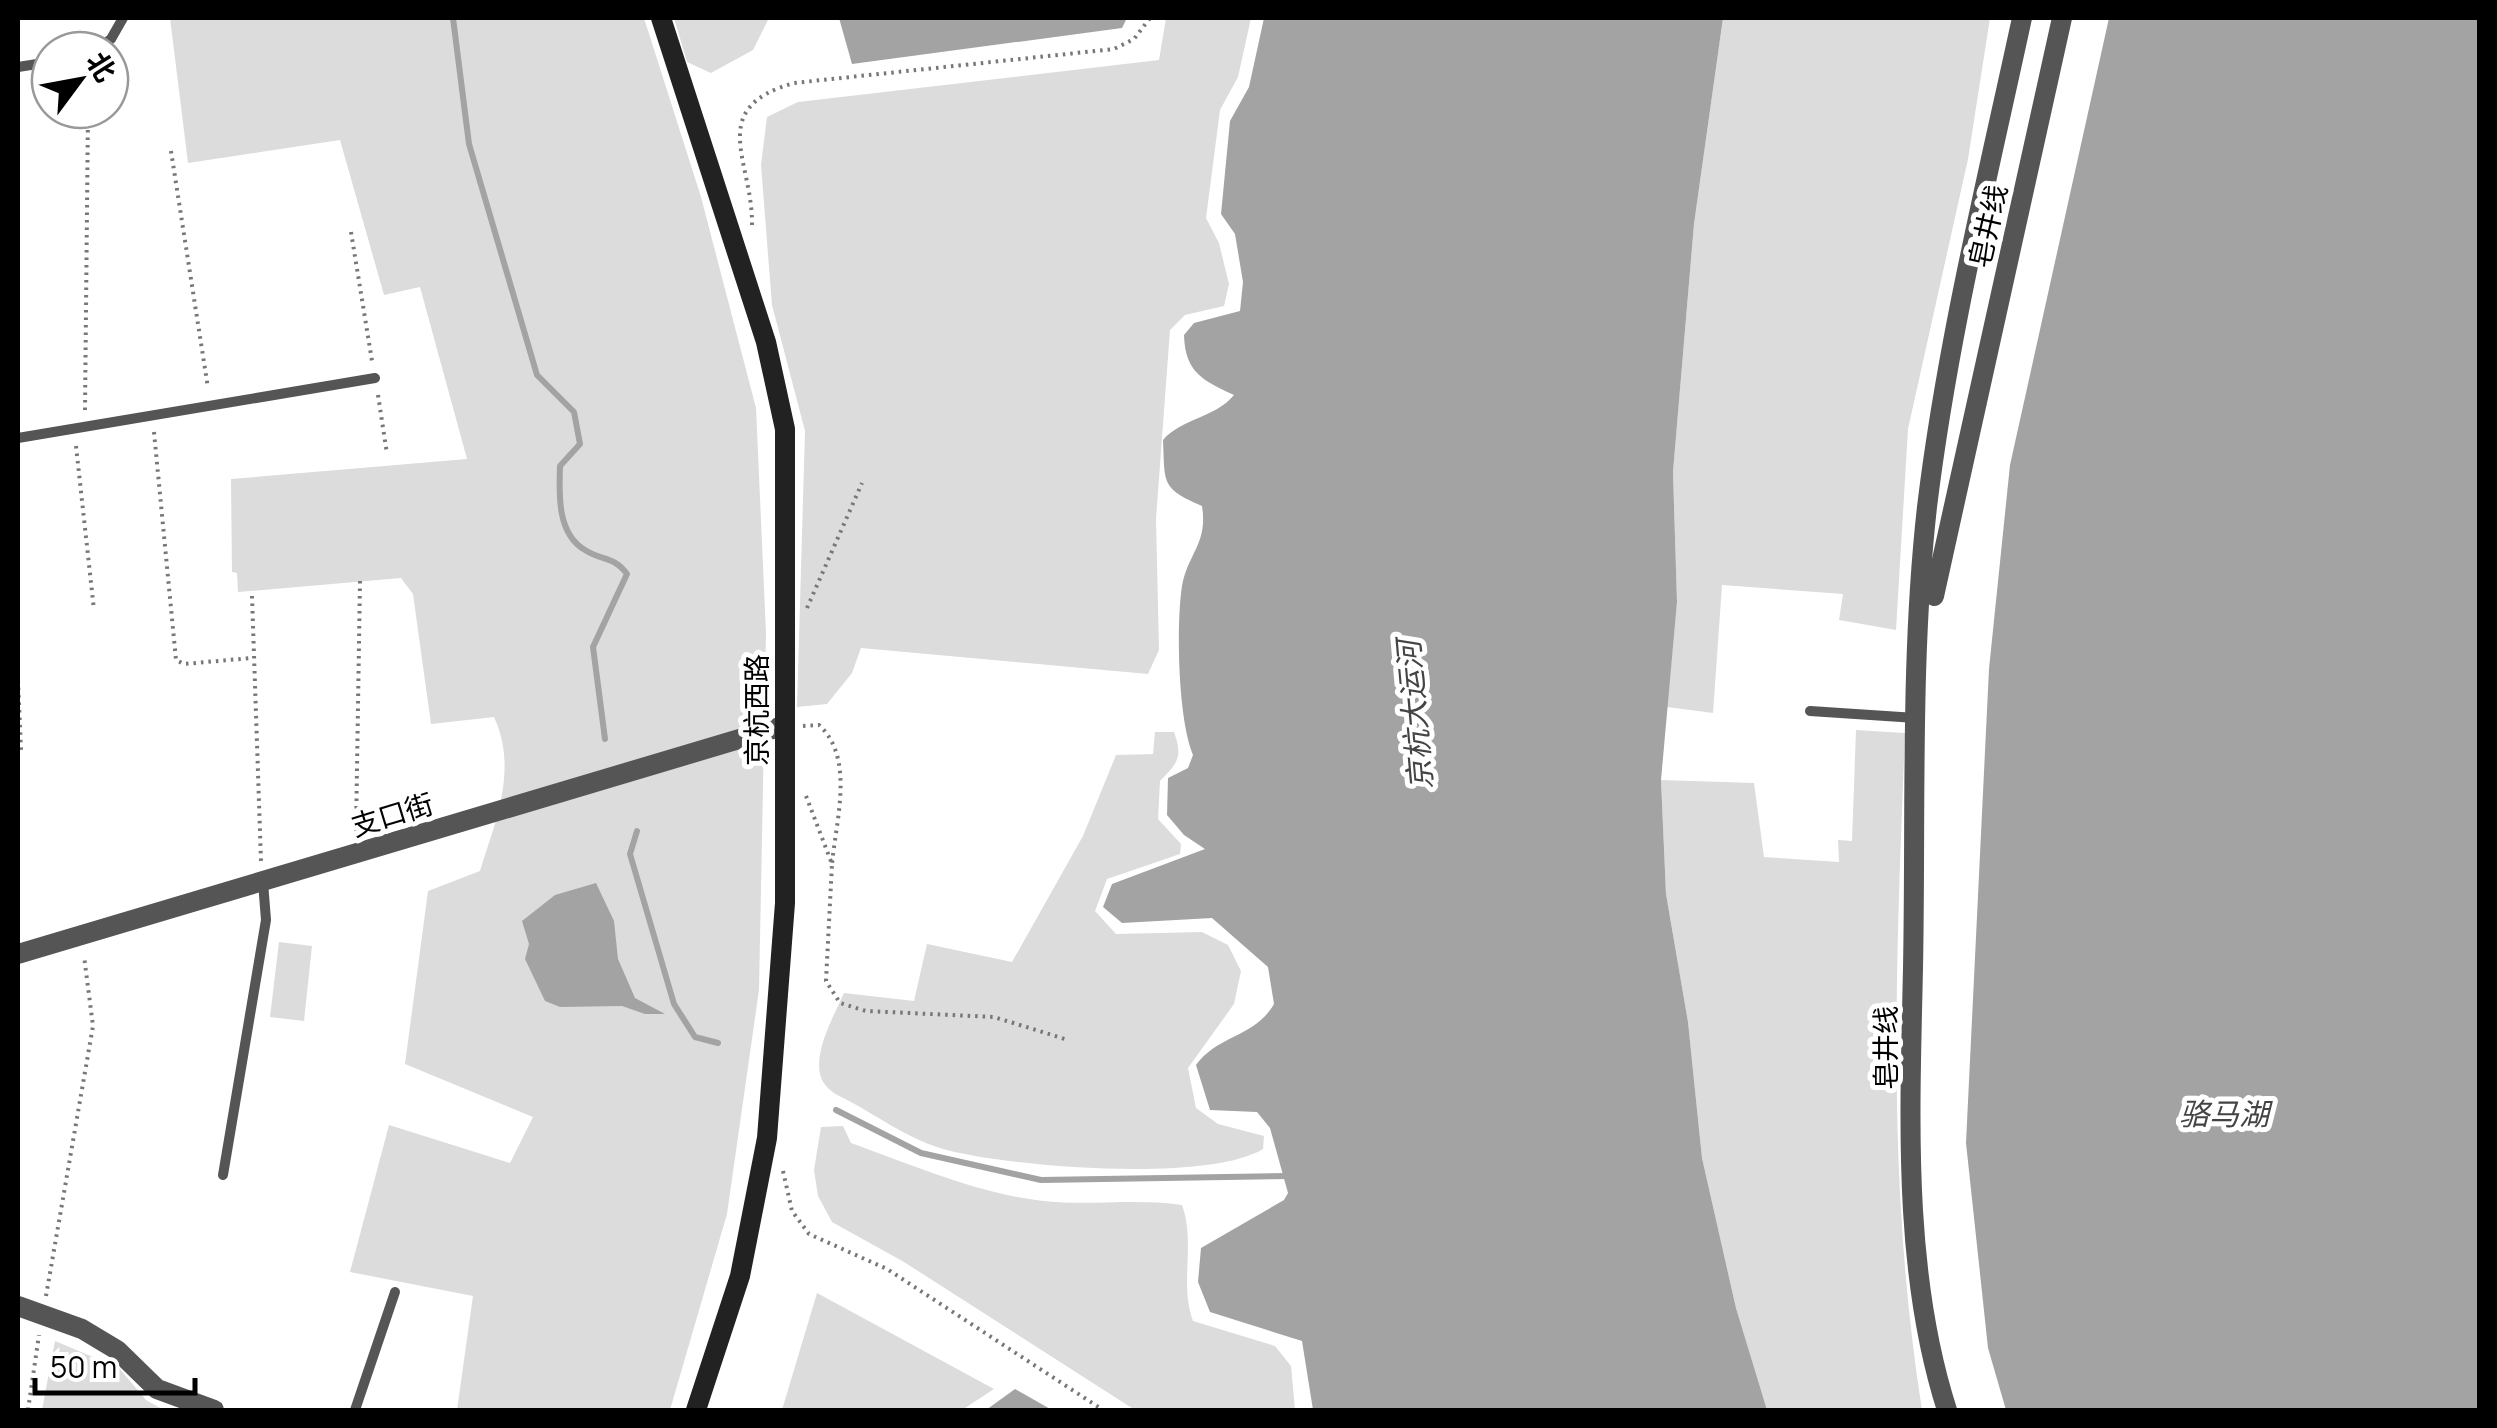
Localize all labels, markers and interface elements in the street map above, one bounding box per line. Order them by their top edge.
north arrow [30,30,130,130]
text: 北 [79,44,126,88]
street label: 皂井线 [1959,181,2015,271]
water label: 京杭大运河 [1387,634,1441,792]
street label: 京杭西路 [737,654,775,766]
street label: 支口街 [346,784,438,844]
street label: 皂井线 [1866,1006,1904,1090]
water label: 骆马湖 [2179,1093,2273,1134]
scale bar [35,1333,195,1395]
text: 50 m [50,1346,117,1387]

